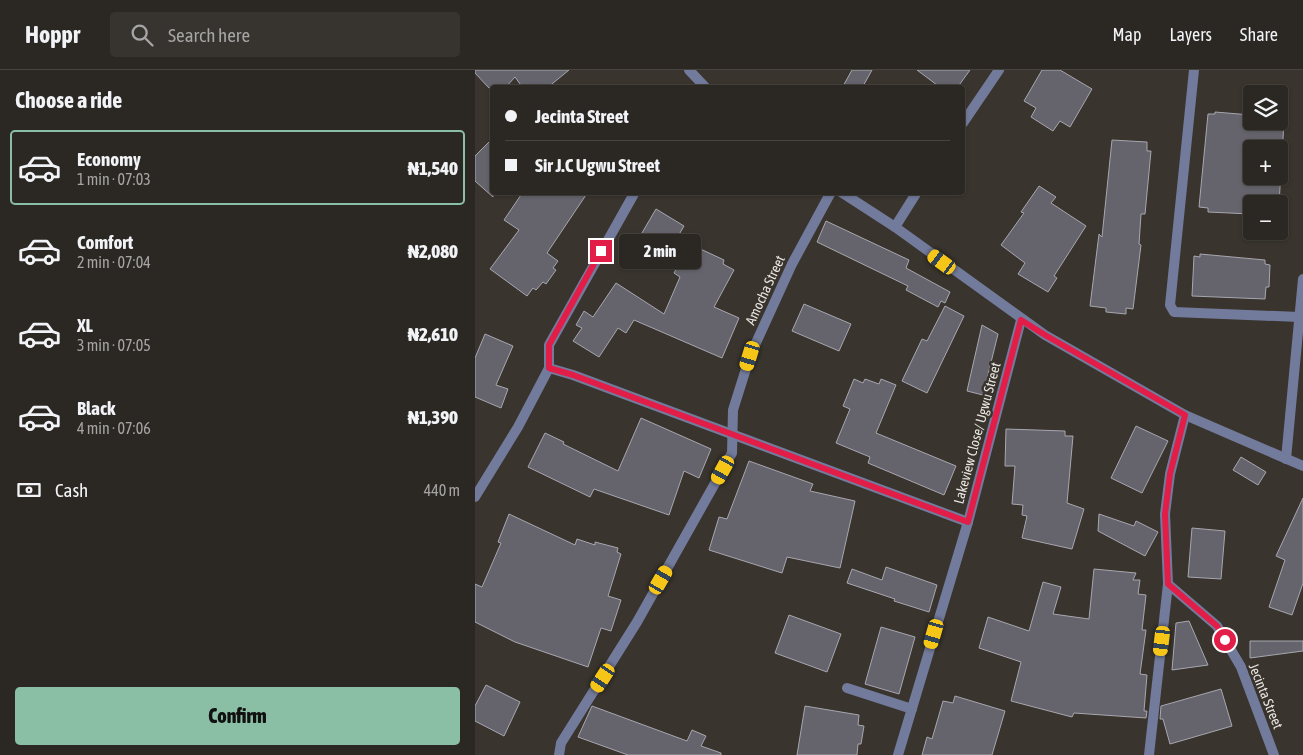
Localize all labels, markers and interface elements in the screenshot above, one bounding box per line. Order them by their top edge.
search box [110,12,460,57]
text: Hoppr [25,21,80,48]
icon: search [128,21,156,49]
text: Search here [168,24,250,46]
text: Map [1112,24,1141,45]
text: Layers [1169,24,1212,45]
text: Share [1240,24,1278,45]
map controls [1243,85,1288,240]
button: layers [1243,85,1288,130]
text: Choose a ride [15,87,122,113]
text: Jecinta Street [535,105,629,127]
button: + [1243,140,1288,185]
icon: car [17,145,62,190]
text: Economy [77,148,141,170]
text: Sir J.C Ugwu Street [535,154,660,176]
text: ₦1,540 [408,157,458,179]
text: 1 min · 07:03 [77,170,151,188]
button: − [1243,195,1288,240]
icon: car [17,228,62,273]
text: Comfort [77,231,133,253]
callout: 2 min [619,234,701,268]
text: ₦2,080 [408,240,458,262]
route end [590,240,612,262]
text: 2 min [644,242,676,260]
car [925,247,958,277]
text: 2 min · 07:04 [77,253,151,271]
street label: Amocha Street [742,253,788,327]
icon: car [17,311,62,356]
text: XL [77,314,93,336]
text: ₦2,610 [408,323,458,345]
text: 3 min · 07:05 [77,336,151,354]
car [738,339,761,373]
street label: Lakeview Close/ Ugwu Street [950,360,1004,506]
icon: car [17,394,62,439]
text: Black [77,397,115,419]
text: ₦1,390 [408,406,458,428]
text: 4 min · 07:06 [77,419,151,437]
car [709,453,736,487]
icon: cash [15,476,43,504]
text: Cash [55,479,88,501]
text: 440 m [424,481,460,499]
car [647,563,674,597]
car [922,618,945,650]
car [1152,625,1171,657]
route start [1214,629,1236,651]
car [588,661,617,695]
street label: Jecinta Street [1246,661,1286,731]
button: Confirm [15,687,460,745]

